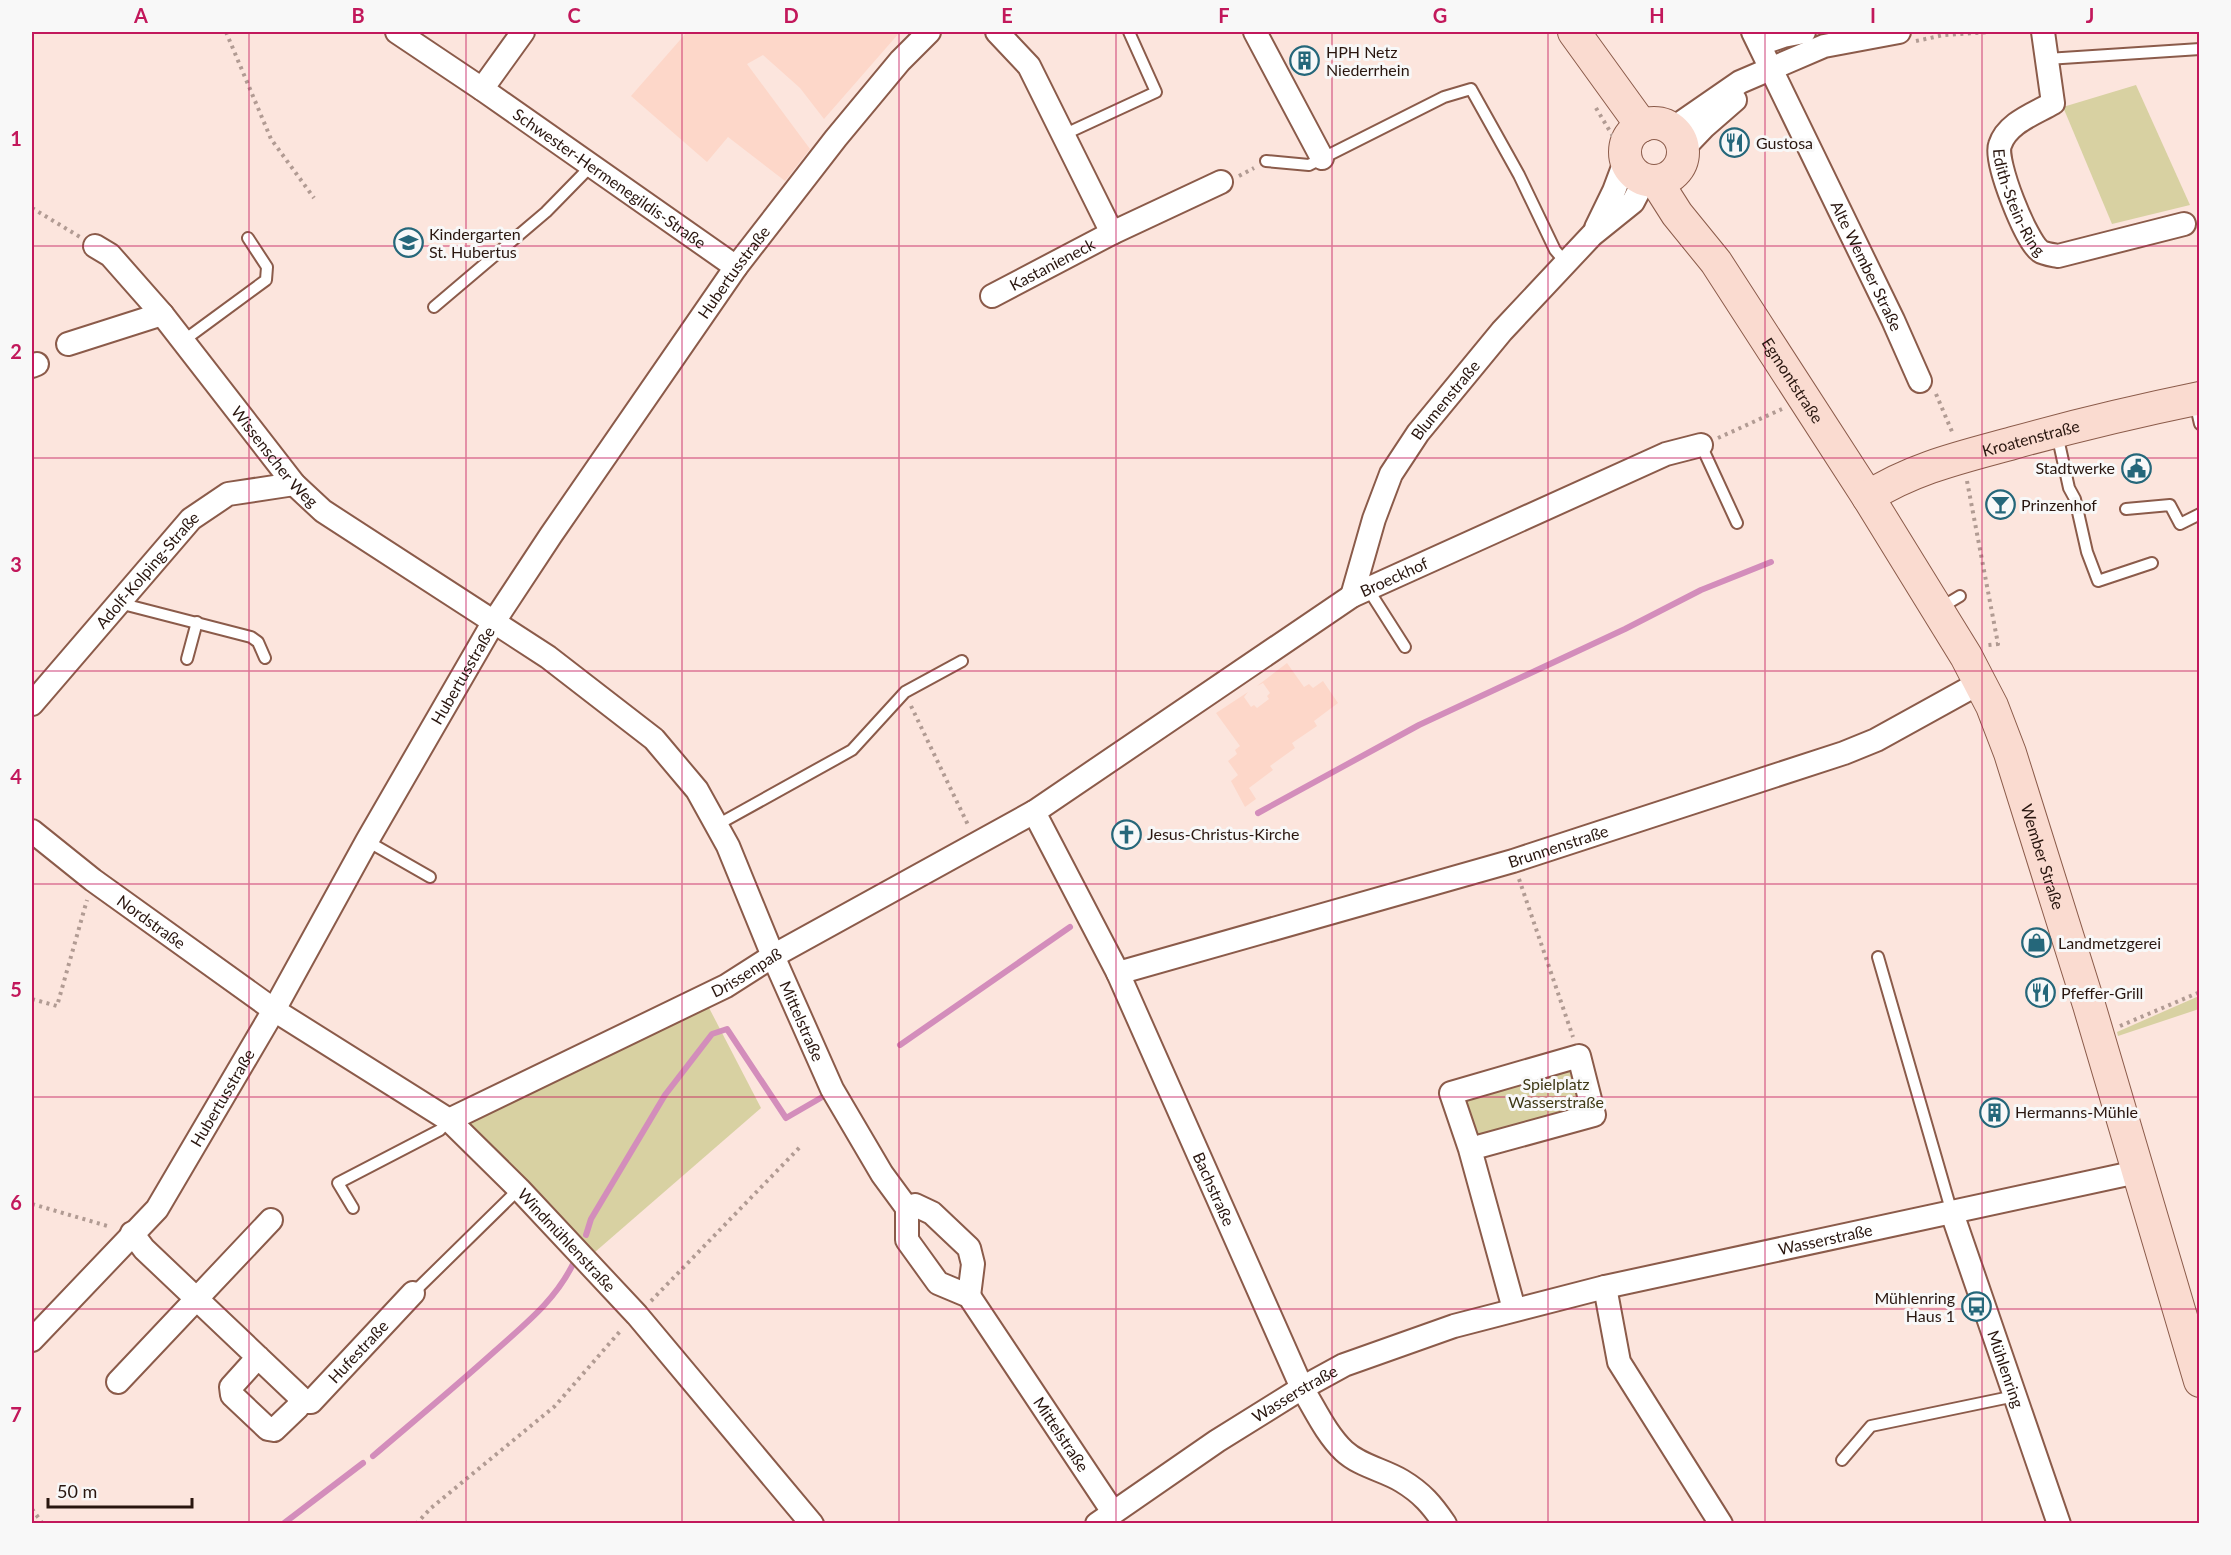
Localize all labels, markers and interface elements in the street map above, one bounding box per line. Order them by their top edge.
text: A [133,3,148,27]
text: B [351,3,365,27]
text: C [567,3,581,27]
text: D [783,3,799,27]
text: E [1001,3,1013,27]
text: F [1218,3,1230,27]
text: G [1433,3,1447,27]
text: H [1649,3,1665,27]
text: I [1870,3,1876,27]
text: J [2086,3,2094,27]
place label: HPH Netz Niederrhein [1326,42,1410,79]
building icon: HPH Netz Niederrhein [1289,45,1321,77]
street label: Schwester-Hermenegildis-Straße [510,104,710,252]
text: 1 [10,126,22,150]
restaurant icon: Gustosa [1719,127,1751,159]
place label: Gustosa [1756,133,1813,152]
street label: Edith-Stein-Ring [1990,148,2049,260]
street label: Alte Wember Straße [1827,197,1907,334]
street label: Hubertusstraße [693,222,773,322]
place label: Kindergarten St. Hubertus [429,224,521,261]
school or university icon: Kindergarten St. Hubertus [392,227,424,259]
street label: Kastanieneck [1006,233,1099,294]
street label: Egmontstraße [1758,334,1828,427]
text: 2 [10,339,22,363]
street label: Blumenstraße [1406,356,1483,443]
street label: Wissenscher Weg [228,402,322,511]
street label: Kroatenstraße [1980,416,2081,460]
public building icon: Stadtwerke [2120,452,2152,484]
place label: Stadtwerke [2035,458,2115,477]
bar icon: Prinzenhof [1984,489,2016,521]
place label: Prinzenhof [2021,495,2097,514]
street label: Adolf-Kolping-Straße [91,507,202,632]
text: 3 [10,552,22,576]
street label: Broeckhof [1357,553,1431,600]
street label: Hubertusstraße [427,623,498,728]
text: 4 [10,764,22,788]
street label: Wember Straße [2018,801,2068,912]
church icon: Jesus-Christus-Kirche [1110,818,1142,850]
street label: Brunnenstraße [1505,821,1610,871]
place label: Jesus-Christus-Kirche [1147,824,1299,843]
street label: Nordstraße [114,891,189,952]
shop icon: Landmetzgerei [2021,927,2053,959]
place label: Landmetzgerei [2058,933,2161,952]
street label: Drissenpaß [708,943,784,1001]
text: 5 [10,977,22,1001]
restaurant icon: Pfeffer-Grill [2024,977,2056,1009]
street label: Mittelstraße [776,978,828,1064]
place label: Pfeffer-Grill [2061,983,2143,1002]
street label: Hubertusstraße [186,1045,258,1150]
park label: Spielplatz Wasserstraße [1508,1074,1604,1111]
building icon: Hermanns-Mühle [1978,1096,2010,1128]
place label: Hermanns-Mühle [2015,1102,2138,1121]
street label: Bachstraße [1190,1149,1239,1229]
street label: Windmühlenstraße [514,1184,620,1295]
text: 6 [10,1190,22,1214]
street label: Wasserstraße [1776,1219,1874,1258]
place label: Mühlenring Haus 1 [1874,1288,1955,1325]
bus stop icon: Mühlenring Haus 1 [1960,1291,1992,1323]
street label: Hufestraße [324,1316,392,1387]
street label: Mühlenring [1984,1328,2028,1410]
street label: Wasserstraße [1248,1361,1340,1426]
street label: Mittelstraße [1030,1393,1093,1475]
text: 7 [10,1402,22,1426]
scale bar [48,1471,192,1509]
text: 50 m [57,1480,97,1502]

